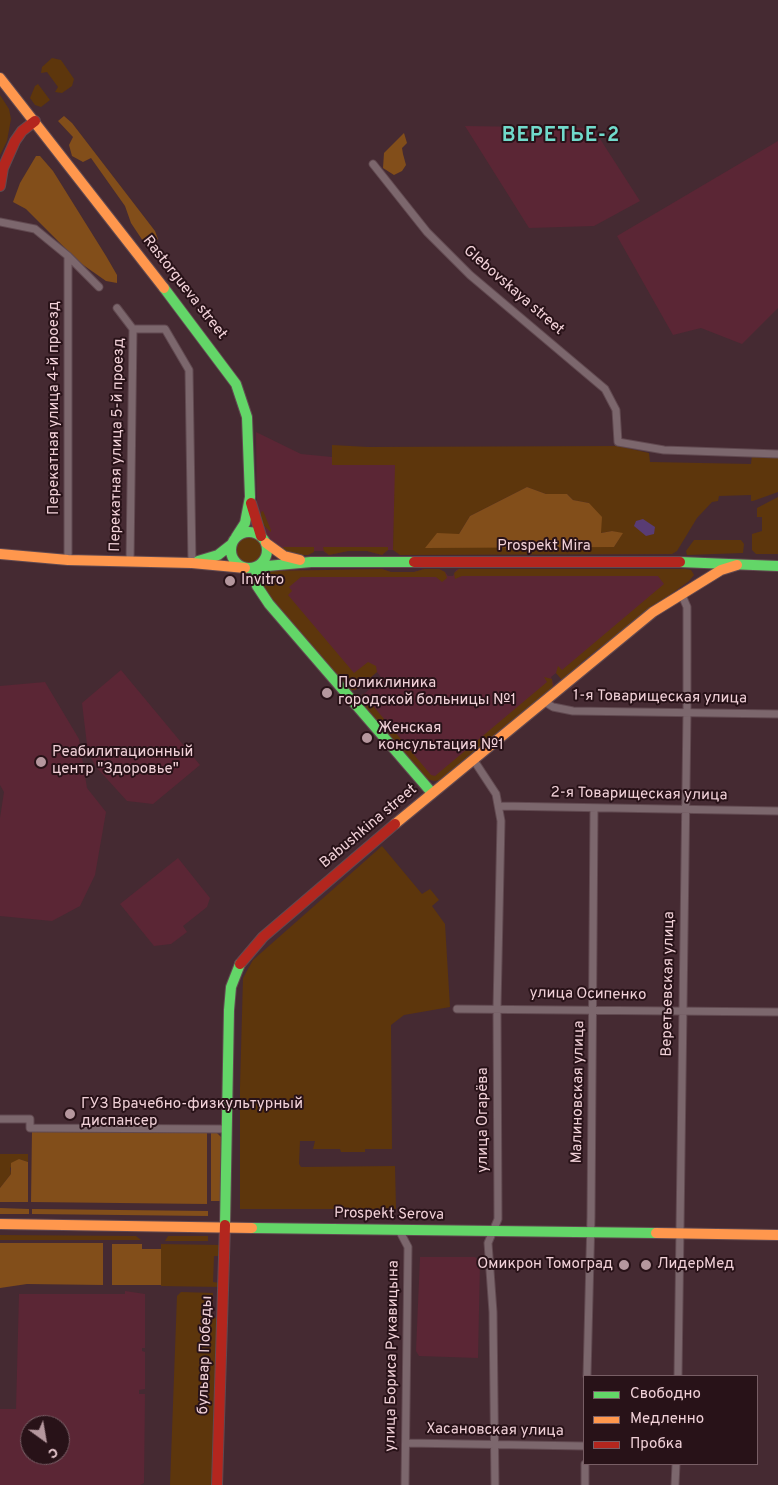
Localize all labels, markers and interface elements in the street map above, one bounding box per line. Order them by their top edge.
district label: ВЕРЕТЬЕ-2 [501,125,621,149]
street label: Rastorgueva street [138,233,230,343]
street label: Glebovskaya street [459,242,567,340]
street label: Перекатная улица 4-й проезд [46,301,64,515]
street label: Перекатная улица 5-й проезд [107,338,129,552]
street label: Prospekt Mira [497,538,591,556]
place label: Invitro [241,572,284,590]
marker: Invitro [223,574,237,588]
place label: Поликлиника городской больницы №1 [338,675,516,710]
marker: Поликлиника городской больницы №1 [320,686,334,700]
street label: 1-я Товарищеская улица [573,687,747,709]
place label: Женская консультация №1 [378,720,504,755]
marker: Женская консультация №1 [360,731,374,745]
place label: Реабилитационный центр "Здоровье" [52,744,193,779]
marker: Реабилитационный центр "Здоровье" [34,755,48,769]
street label: Babushkina street [317,781,421,873]
street label: 2-я Товарищеская улица [551,784,727,806]
street label: Веретьевская улица [659,911,679,1057]
street label: улица Осипенко [530,985,646,1005]
street label: Малиновская улица [569,1020,589,1164]
street label: улица Огарёва [475,1067,493,1173]
place label: ГУЗ Врачебно-физкультурный диспансер [81,1096,303,1131]
marker: ГУЗ Врачебно-физкультурный диспансер [63,1107,77,1121]
street label: Prospekt Serova [334,1205,444,1225]
place label: Омикрон Томоград [477,1256,613,1274]
place label: ЛидерМед [657,1256,734,1274]
marker: Омикрон Томоград [617,1258,631,1272]
marker: ЛидерМед [639,1258,653,1272]
street label: улица Бориса Рукавицына [382,1260,404,1452]
street label: бульвар Победы [195,1295,217,1415]
legend [583,1375,758,1465]
text: Свободно [630,1385,701,1404]
text: Медленно [630,1410,704,1429]
north arrow [20,1415,70,1465]
street label: Хасановская улица [426,1421,564,1441]
text: Пробка [630,1435,682,1454]
text: С [44,1443,61,1462]

